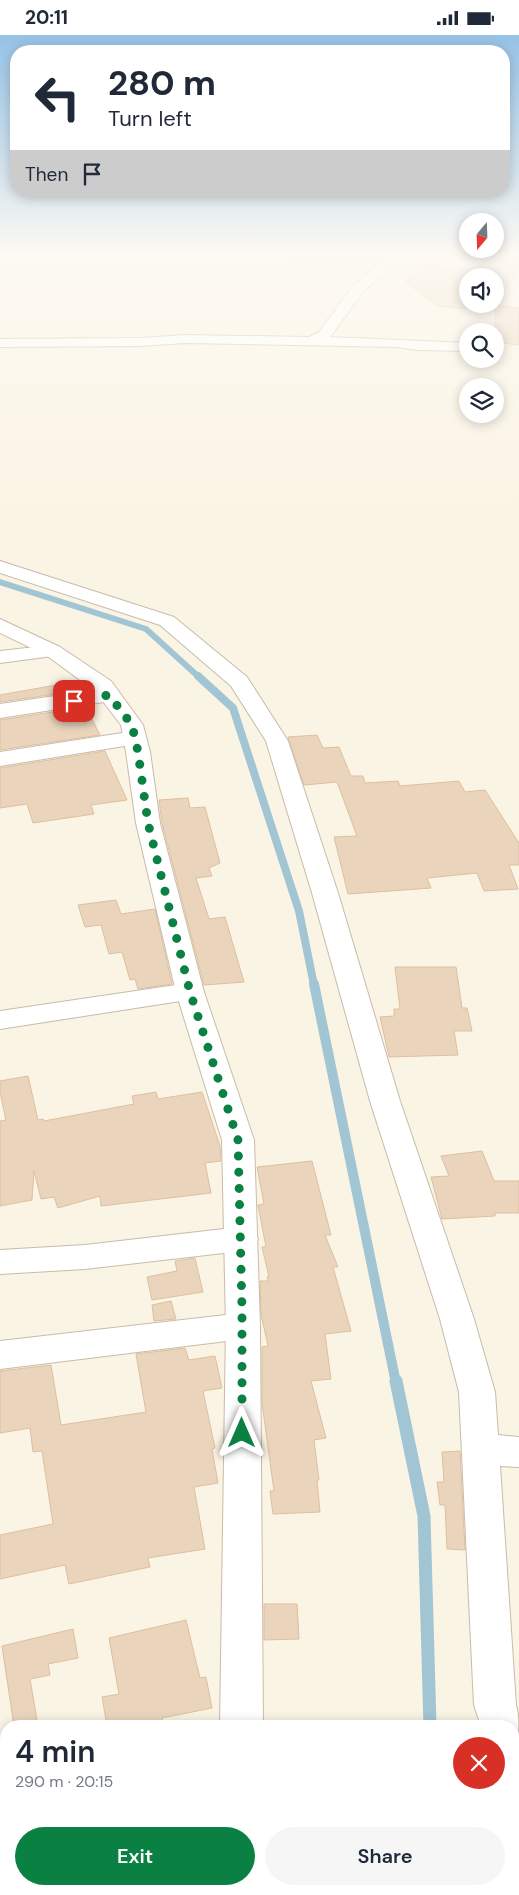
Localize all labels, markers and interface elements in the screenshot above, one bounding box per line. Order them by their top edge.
text: 20:11 [25,5,68,30]
text: 280 m [108,60,216,106]
icon: left [25,65,90,130]
text: Turn left [108,104,192,133]
icon: arrive [78,160,106,188]
text: Then [25,162,68,187]
north arrow [459,213,504,257]
map controls [459,213,504,423]
button: sound [459,268,504,313]
button: search [459,323,504,368]
button: layers [459,378,504,423]
pin [53,680,95,722]
icon: arrive [60,687,88,715]
position arrow [215,1406,267,1458]
text: 4 min [15,1732,95,1771]
button: close [453,1737,505,1789]
text: 290 m · 20:15 [15,1771,113,1792]
button: Exit [15,1827,255,1885]
button: Share [265,1827,505,1885]

